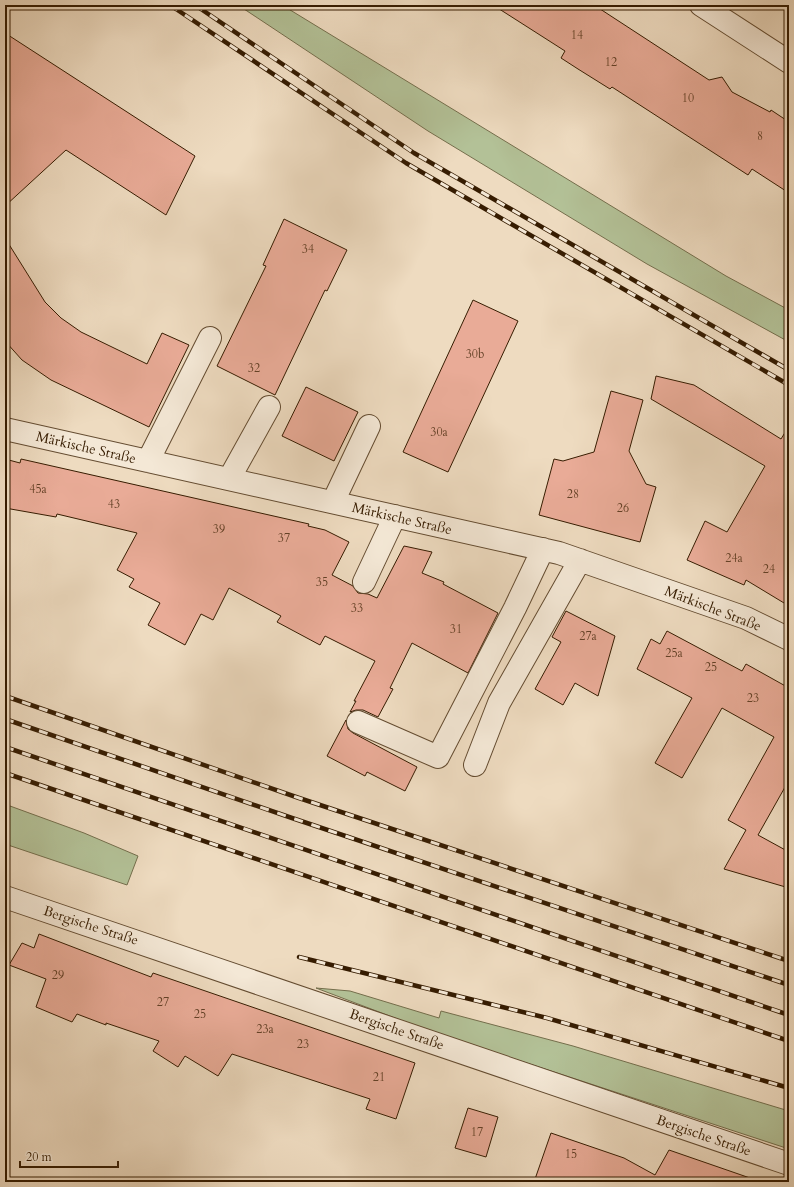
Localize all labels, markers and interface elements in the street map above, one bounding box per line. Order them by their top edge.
house number: 14 [571,27,583,43]
house number: 12 [605,54,617,70]
house number: 10 [682,90,694,106]
house number: 8 [757,128,763,144]
house number: 34 [302,241,314,257]
house number: 30b [466,346,484,362]
house number: 32 [248,360,260,376]
house number: 30a [430,424,449,440]
street label: Märkische Straße [34,427,138,468]
house number: 45a [29,481,48,497]
house number: 28 [567,486,579,502]
house number: 43 [108,496,120,512]
street label: Märkische Straße [350,498,454,539]
house number: 26 [617,500,629,516]
house number: 39 [213,521,225,537]
house number: 37 [278,530,290,546]
house number: 24a [725,550,744,566]
house number: 24 [763,561,775,577]
house number: 35 [316,574,328,590]
street label: Märkische Straße [662,581,764,636]
house number: 33 [351,600,363,616]
house number: 31 [450,621,462,637]
house number: 27a [579,628,598,644]
house number: 25a [665,645,684,661]
house number: 25 [705,659,717,675]
house number: 23 [747,690,759,706]
street label: Bergische Straße [41,901,141,950]
house number: 29 [52,967,64,983]
house number: 27 [157,994,169,1010]
street label: Bergische Straße [347,1004,447,1055]
house number: 25 [194,1006,206,1022]
house number: 23a [256,1021,275,1037]
house number: 23 [297,1036,309,1052]
house number: 21 [373,1069,385,1085]
street label: Bergische Straße [654,1110,754,1161]
house number: 17 [471,1124,483,1140]
scale bar [20,1143,118,1169]
house number: 15 [565,1146,577,1162]
text: 20 m [26,1149,53,1165]

